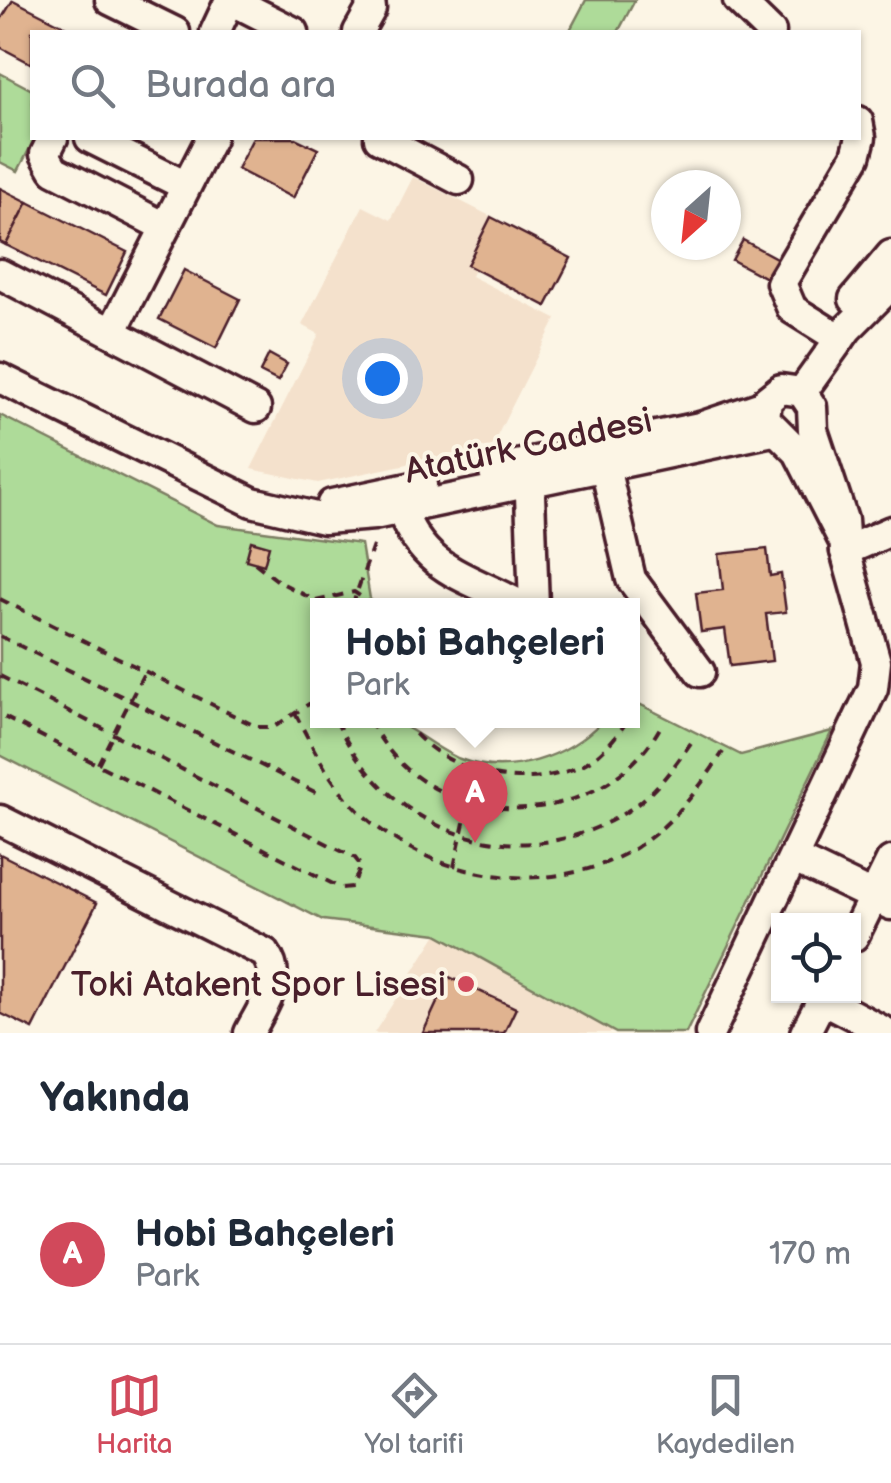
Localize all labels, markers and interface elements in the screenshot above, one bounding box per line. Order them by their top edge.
search box [30,30,861,140]
icon: search [65,58,120,113]
text: Burada ara [145,63,336,108]
north arrow [651,170,741,260]
your location [357,353,408,404]
street label: Atatürk Caddesi [401,399,656,494]
popup [310,598,640,728]
text: Hobi Bahçeleri [345,621,605,666]
text: Park [345,666,409,705]
pin: A [442,760,508,843]
map controls [771,913,861,1003]
button: locate [771,913,861,1003]
place label: Toki Atakent Spor Lisesi [71,964,446,1007]
marker: Toki Atakent Spor Lisesi [455,973,477,995]
text: Yakında [40,1073,190,1124]
text: Hobi Bahçeleri [135,1212,395,1257]
text: A [63,1235,82,1274]
text: 170 m [769,1235,851,1274]
text: Park [135,1257,199,1296]
tab: Harita [96,1368,173,1461]
tab: Yol tarifi [365,1368,464,1461]
tab: Kaydedilen [656,1368,795,1461]

